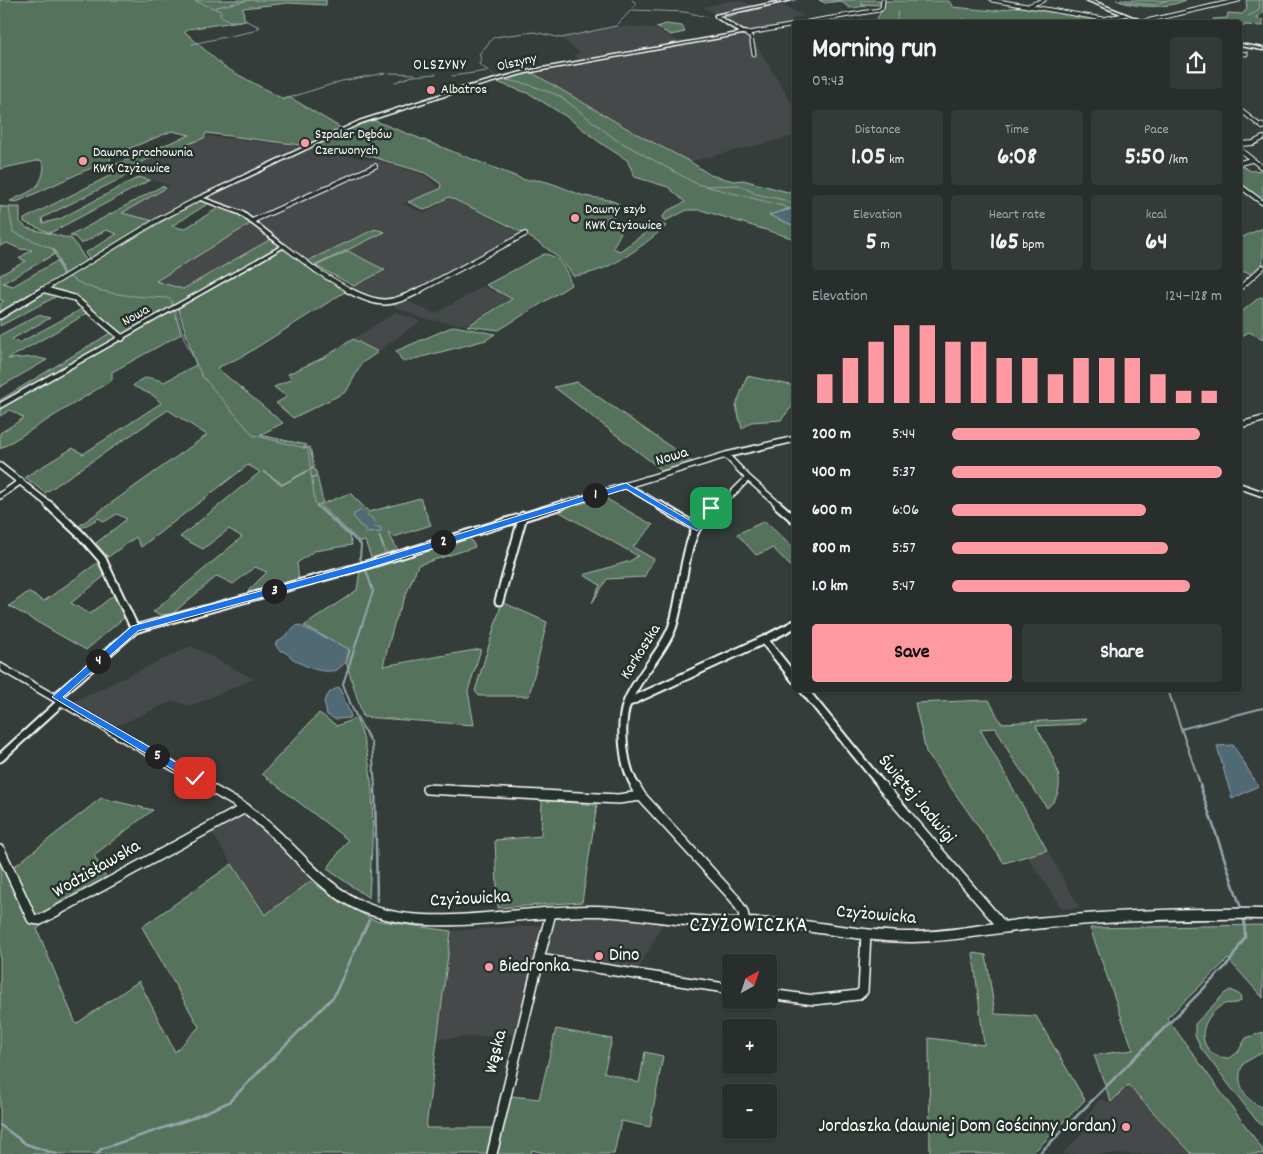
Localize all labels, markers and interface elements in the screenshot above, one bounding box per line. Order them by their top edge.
text: Morning run [812,31,936,71]
button: share [1170,37,1222,89]
street label: Olszyny [495,49,539,77]
district label: OLSZYNY [413,55,467,77]
text: 09:43 [812,70,844,93]
place label: Albatros [441,80,487,100]
marker: Albatros [425,84,437,96]
text: Distance [855,120,901,140]
text: Time [1005,120,1029,140]
text: Pace [1144,120,1169,140]
place label: Szpaler Dębów Czerwonych [315,125,392,161]
marker: Szpaler Dębów Czerwonych [299,137,311,149]
text: 1.05 [851,140,886,176]
text: 6:08 [997,140,1037,176]
text: 5:50 [1125,140,1166,176]
place label: Dawna prochownia KWK Czyżowice [93,143,193,179]
text: km [886,150,904,170]
text: /km [1166,150,1188,170]
marker: Dawna prochownia KWK Czyżowice [77,155,89,167]
place label: Dawny szyb KWK Czyżowice [585,200,662,236]
text: Elevation [853,205,902,225]
text: Heart rate [989,205,1045,225]
text: kcal [1146,205,1167,225]
marker: Dawny szyb KWK Czyżowice [569,212,581,224]
text: 5 [865,225,877,261]
text: 165 [990,225,1019,261]
text: 64 [1145,225,1168,261]
text: m [877,235,890,255]
text: bpm [1019,235,1044,255]
text: Elevation [812,285,868,308]
text: 124–128 m [1165,285,1222,308]
street label: Nowa [119,300,154,332]
text: 200 m [812,423,851,446]
text: 5:44 [892,423,915,446]
street label: Nowa [653,441,692,473]
text: 400 m [812,461,851,484]
text: 5:37 [892,461,915,484]
pin: 1 [582,482,608,508]
text: 1 [594,485,597,505]
pin [690,487,732,529]
icon: arrive [697,494,725,522]
text: 600 m [812,499,852,522]
text: 6:06 [892,499,919,522]
pin: 2 [430,530,456,554]
text: 2 [440,532,447,552]
text: 800 m [812,537,851,560]
text: 5:57 [892,537,916,560]
text: 1.0 km [812,575,848,598]
text: 5:47 [892,575,915,598]
pin: 3 [262,578,286,604]
text: 3 [271,581,278,601]
street label: Karkoszka [615,619,667,684]
button: Save [812,624,1012,682]
button: Share [1022,624,1222,682]
pin: 4 [86,648,110,674]
text: 4 [96,651,101,671]
pin: 5 [144,744,170,768]
text: 5 [154,746,161,766]
street label: Świętej Jadwigi [871,750,962,851]
pin [174,757,216,799]
icon: check [181,764,209,792]
street label: Wodzisławska [48,833,147,906]
street label: Czyżowicka [429,884,512,916]
street label: Czyżowicka [835,899,918,933]
district label: CZYŻOWICZKA [689,912,809,942]
place label: Dino [609,943,640,970]
marker: Dino [593,950,605,962]
place label: Biedronka [499,954,571,981]
north arrow [722,954,778,1009]
map controls [722,954,777,1139]
marker: Biedronka [483,961,495,973]
button: + [722,1019,777,1074]
street label: Wąska [479,1026,516,1077]
button: − [722,1084,777,1139]
place label: Jordaszka (dawniej Dom Gościnny Jordan) [818,1114,1116,1141]
marker: Jordaszka (dawniej Dom Gościnny Jordan) [1120,1121,1132,1133]

